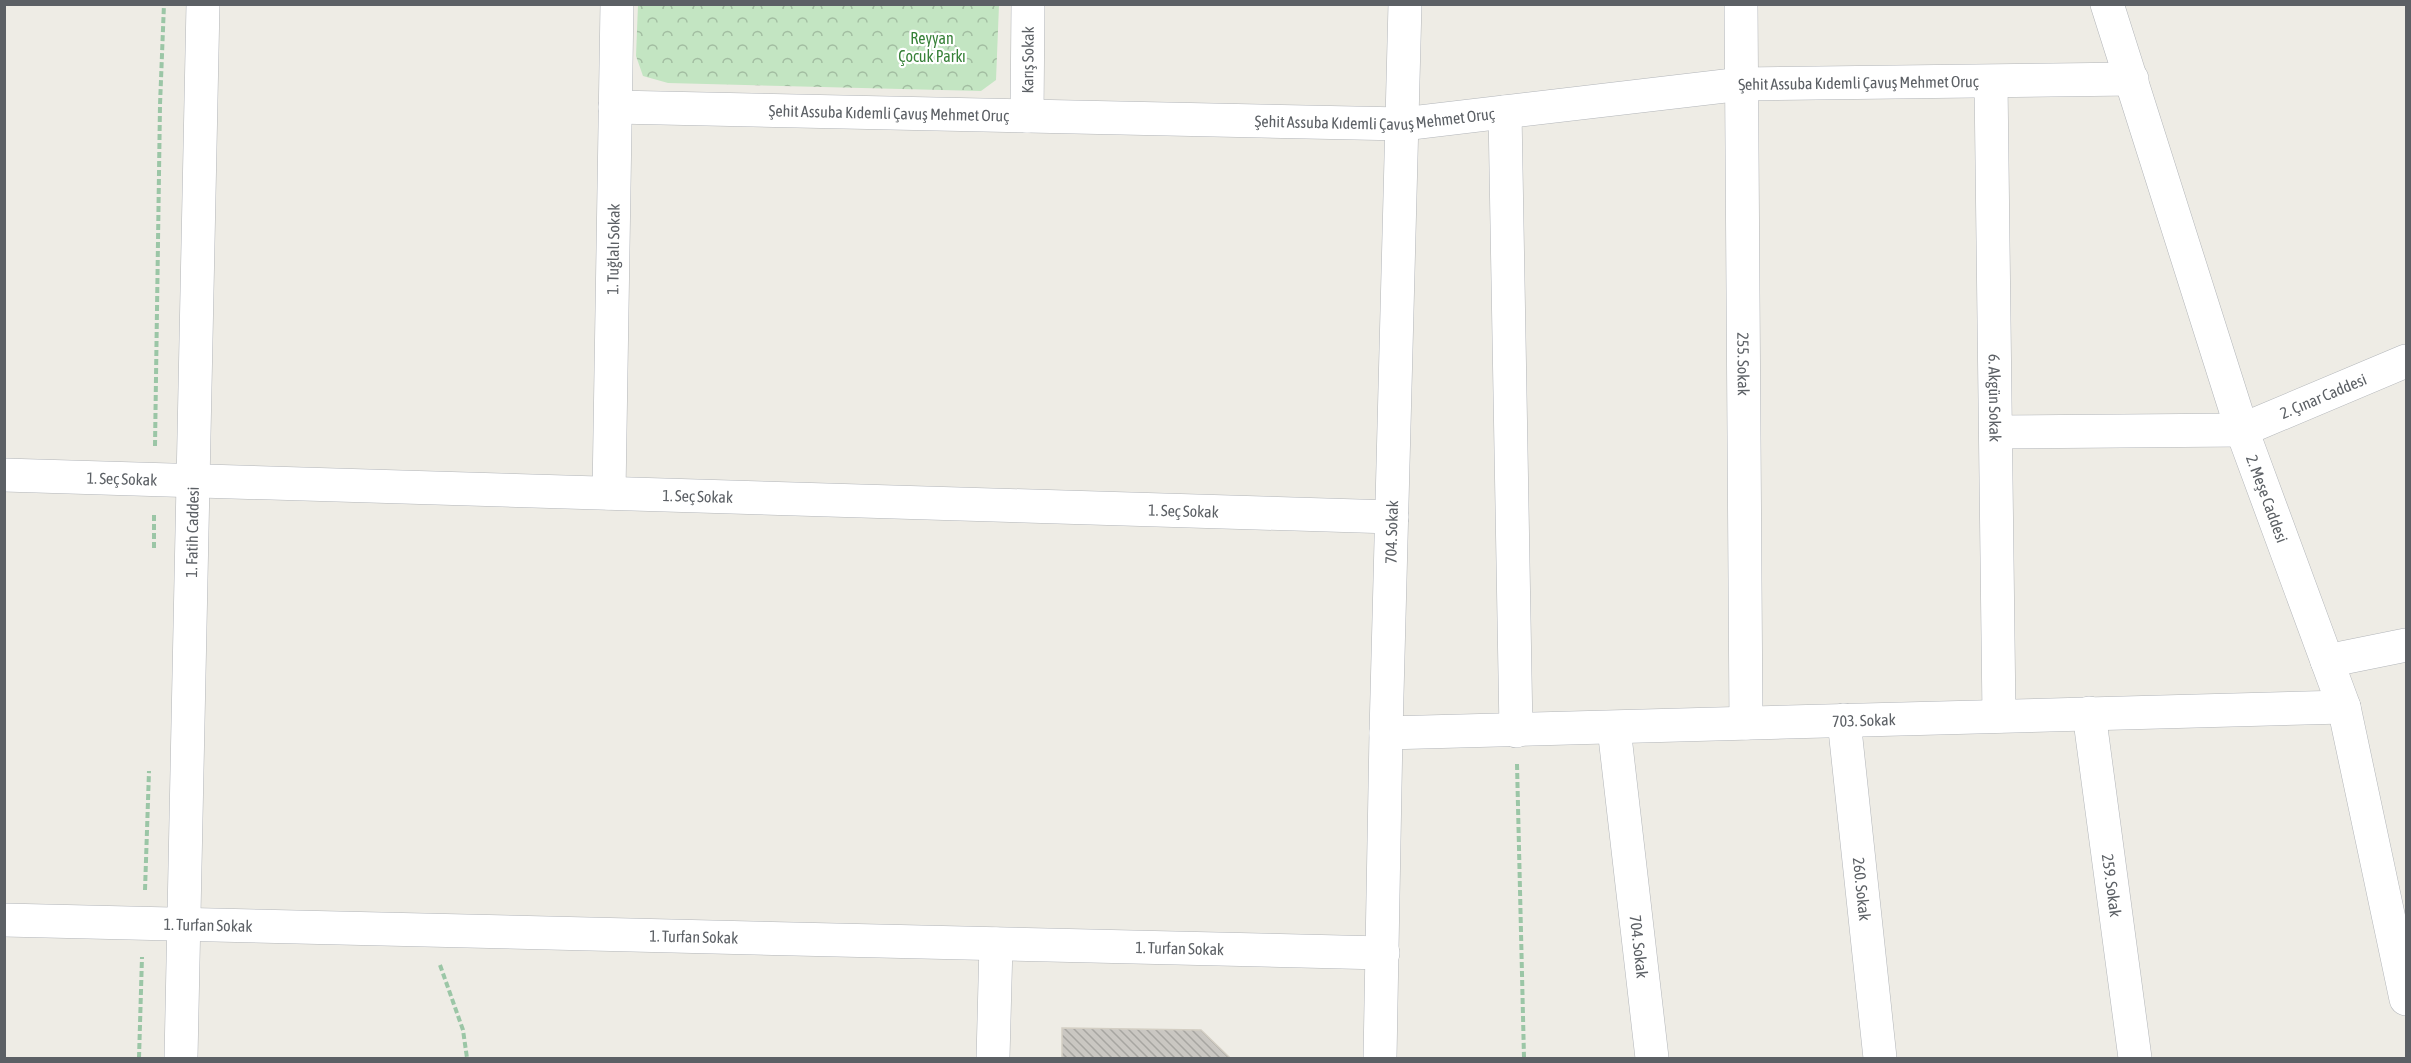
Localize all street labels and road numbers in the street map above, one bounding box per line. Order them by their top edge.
street label: Karış Sokak [1018,26,1037,94]
street label: Şehit Assuba Kıdemli Çavuş Mehmet Oruç [1737,72,1979,94]
street label: Şehit Assuba Kıdemli Çavuş Mehmet Oruç [769,101,1009,126]
street label: Şehit Assuba Kıdemli Çavuş Mehmet Oruç [1254,104,1496,134]
street label: 1. Tuğlalı Sokak [603,203,623,295]
street label: 255. Sokak [1734,332,1753,396]
street label: 6. Akgün Sokak [1985,354,2005,442]
street label: 2. Çınar Caddesi [2277,370,2369,422]
street label: 2. Meşe Caddesi [2243,452,2292,545]
street label: 1. Seç Sokak [86,469,157,489]
street label: 1. Fatih Caddesi [182,486,202,578]
street label: 1. Seç Sokak [662,486,733,506]
street label: 704. Sokak [1381,500,1401,564]
street label: 1. Seç Sokak [1148,501,1219,521]
street label: 703. Sokak [1832,710,1896,730]
street label: 259. Sokak [2099,853,2125,918]
street label: 260. Sokak [1850,857,1874,922]
street label: 704. Sokak [1627,914,1652,979]
street label: 1. Turfan Sokak [163,915,253,935]
street label: 1. Turfan Sokak [649,926,738,947]
street label: 1. Turfan Sokak [1135,938,1224,958]

